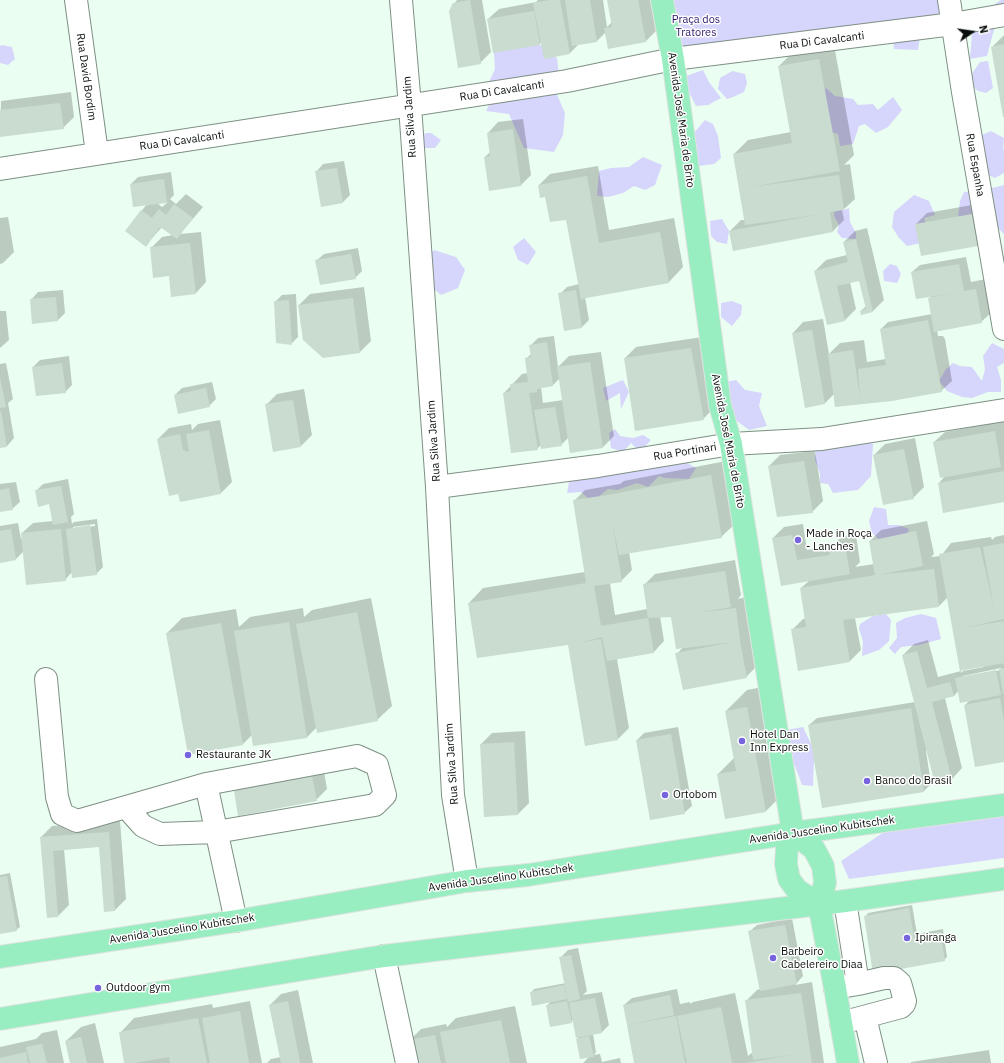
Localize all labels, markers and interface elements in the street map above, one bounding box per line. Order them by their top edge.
north arrow [952,12,992,52]
park label: Praça dos Tratores [672,13,720,39]
text: N [976,24,991,35]
street label: Rua Di Cavalcanti [779,29,865,53]
street label: Rua David Bordim [73,32,99,122]
street label: Avenida José Maria de Brito [665,51,697,189]
street label: Rua Silva Jardim [401,76,419,158]
street label: Rua Di Cavalcanti [459,78,545,104]
street label: Rua Di Cavalcanti [139,129,225,153]
street label: Rua Espanha [963,132,987,198]
street label: Avenida José Maria de Brito [708,373,748,509]
street label: Rua Silva Jardim [425,400,443,482]
street label: Rua Portinari [652,440,718,464]
place label: Made in Roça - Lanches [806,527,872,553]
marker: Made in Roça - Lanches [793,535,803,545]
street label: Rua Silva Jardim [443,723,461,805]
place label: Hotel Dan Inn Express [750,728,809,754]
marker: Hotel Dan Inn Express [737,736,747,746]
place label: Restaurante JK [196,748,271,762]
marker: Restaurante JK [183,750,193,760]
place label: Banco do Brasil [875,774,952,788]
marker: Banco do Brasil [862,776,872,786]
place label: Ortobom [673,788,717,802]
marker: Ortobom [660,790,670,800]
street label: Avenida Juscelino Kubitschek [749,813,895,847]
street label: Avenida Juscelino Kubitschek [428,861,574,895]
street label: Avenida Juscelino Kubitschek [109,911,255,947]
place label: Ipiranga [915,931,956,945]
marker: Ipiranga [902,933,912,943]
place label: Barbeiro Cabelereiro Diaa [781,945,863,971]
marker: Barbeiro Cabelereiro Diaa [768,953,778,963]
place label: Outdoor gym [106,981,170,995]
marker: Outdoor gym [93,983,103,993]

